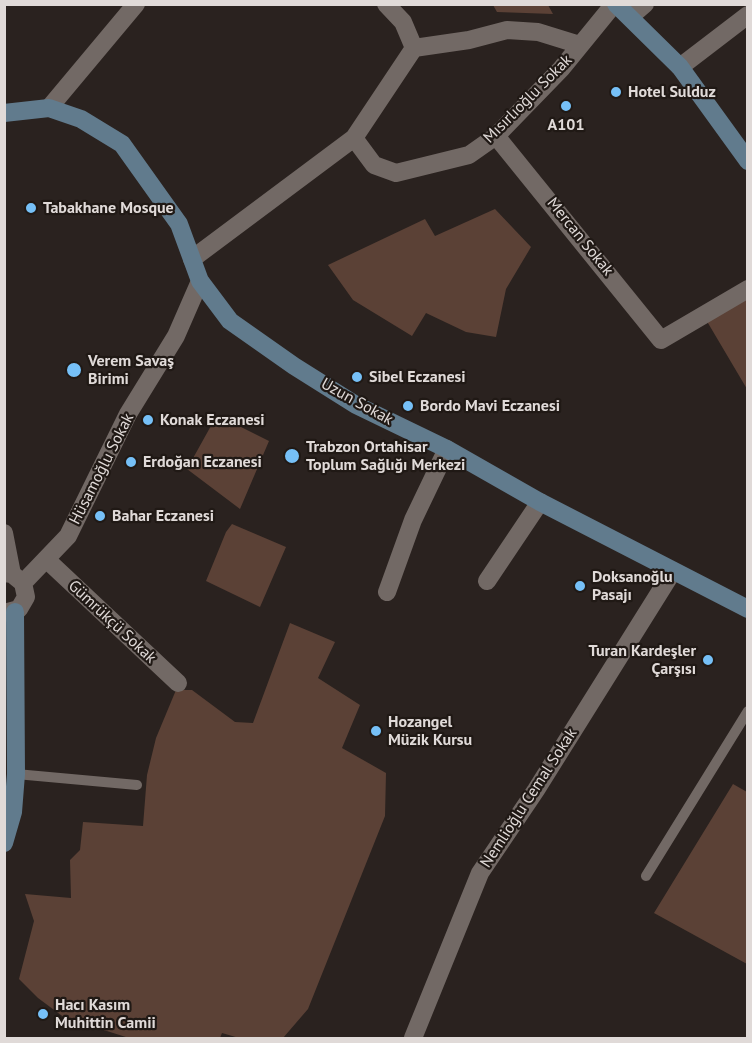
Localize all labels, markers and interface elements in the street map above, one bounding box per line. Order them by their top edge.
street label: Mısırlıoğlu Sokak [480,51,576,147]
place label: Hotel Sulduz [628,82,716,102]
marker: Hotel Sulduz [609,85,623,99]
marker: A101 [559,99,573,113]
place label: A101 [548,115,584,135]
street label: Mercan Sokak [543,194,617,280]
place label: Tabakhane Mosque [43,198,174,218]
marker: Tabakhane Mosque [24,201,38,215]
place label: Verem Savaş Birimi [88,351,174,389]
marker: Verem Savaş Birimi [65,361,83,379]
place label: Sibel Eczanesi [369,367,466,387]
marker: Sibel Eczanesi [350,370,364,384]
street label: Uzun Sokak [318,374,396,430]
place label: Bordo Mavi Eczanesi [420,396,560,416]
marker: Bordo Mavi Eczanesi [401,399,415,413]
street label: Hüsamoğlu Sokak [66,410,138,528]
place label: Konak Eczanesi [160,410,265,430]
marker: Konak Eczanesi [141,413,155,427]
place label: Trabzon Ortahisar Toplum Sağlığı Merkezi [306,437,465,475]
marker: Trabzon Ortahisar Toplum Sağlığı Merkezi [283,447,301,465]
place label: Erdoğan Eczanesi [143,452,262,472]
marker: Erdoğan Eczanesi [124,455,138,469]
place label: Bahar Eczanesi [112,506,214,526]
marker: Bahar Eczanesi [93,509,107,523]
place label: Doksanoğlu Pasajı [592,567,673,605]
street label: Gümrükçü Sokak [64,576,160,668]
marker: Doksanoğlu Pasajı [573,579,587,593]
place label: Turan Kardeşler Çarşısı [589,641,696,679]
marker: Turan Kardeşler Çarşısı [701,653,715,667]
place label: Hozangel Müzik Kursu [388,712,472,750]
marker: Hozangel Müzik Kursu [369,724,383,738]
street label: Nemlioğlu Cemal Sokak [477,725,581,871]
place label: Hacı Kasım Muhittin Camii [55,995,156,1033]
marker: Hacı Kasım Muhittin Camii [36,1007,50,1021]

